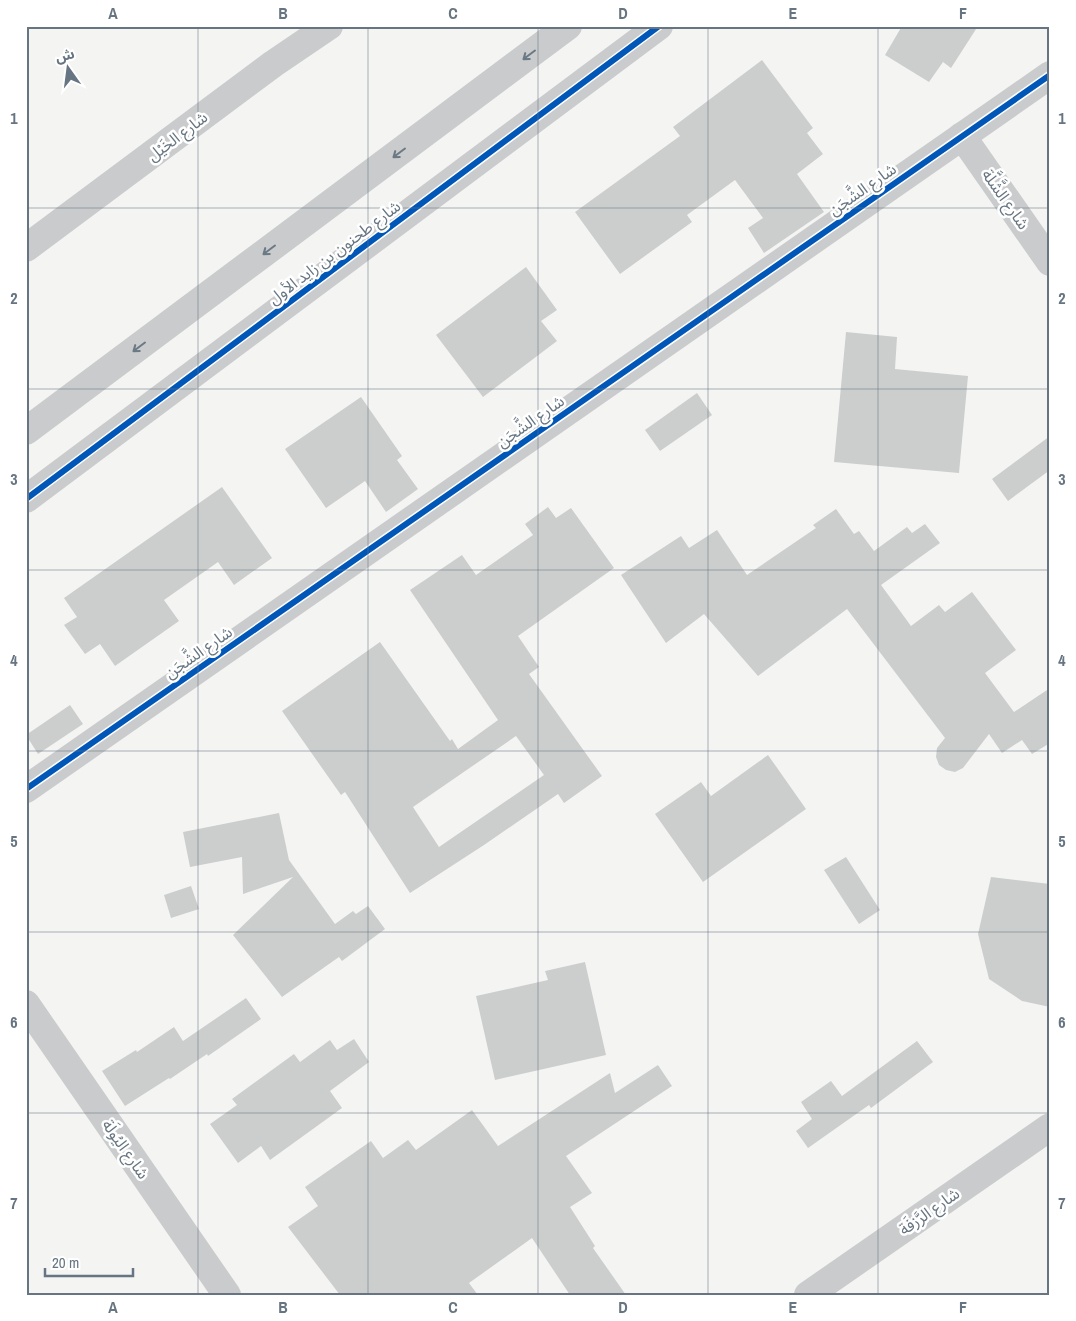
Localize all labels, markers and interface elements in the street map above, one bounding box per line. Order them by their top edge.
text: A [108,2,118,24]
text: B [278,2,288,24]
text: C [448,2,458,24]
text: D [618,2,628,24]
text: E [789,2,798,24]
text: F [959,2,967,24]
north arrow [42,42,92,92]
text: ش [53,44,76,66]
one-way arrow [523,50,536,61]
street label: شارع الخَيْل [142,106,213,168]
text: 1 [10,107,18,129]
text: 1 [1058,107,1066,129]
one-way arrow [393,147,406,158]
street label: شارع الشَّجَن [823,157,902,222]
street label: شارع الشَّلَّة [976,163,1037,235]
street label: شارع طحنون بن زايد الأول [263,195,406,311]
one-way arrow [262,245,276,255]
text: 2 [10,287,18,309]
text: 2 [1058,287,1066,309]
one-way arrow [132,342,146,352]
street label: شارع الشَّجَن [491,389,570,454]
text: 3 [10,468,18,490]
text: 3 [1058,468,1066,490]
street label: شارع الشَّجَن [159,620,238,685]
text: 4 [10,649,18,671]
text: 4 [1058,649,1066,671]
text: 5 [10,830,18,852]
text: 5 [1058,830,1066,852]
text: 6 [10,1011,18,1033]
text: 6 [1058,1011,1066,1033]
street label: شارع اليُولَة [96,1115,155,1184]
street label: شارع الرَّزفَة [894,1182,965,1242]
text: 7 [10,1192,18,1214]
text: 7 [1058,1192,1066,1214]
scale bar [45,1246,132,1278]
text: 20 m [52,1252,79,1273]
text: A [108,1296,118,1318]
text: B [278,1296,288,1318]
text: C [448,1296,458,1318]
text: D [618,1296,628,1318]
text: E [789,1296,798,1318]
text: F [959,1296,967,1318]

